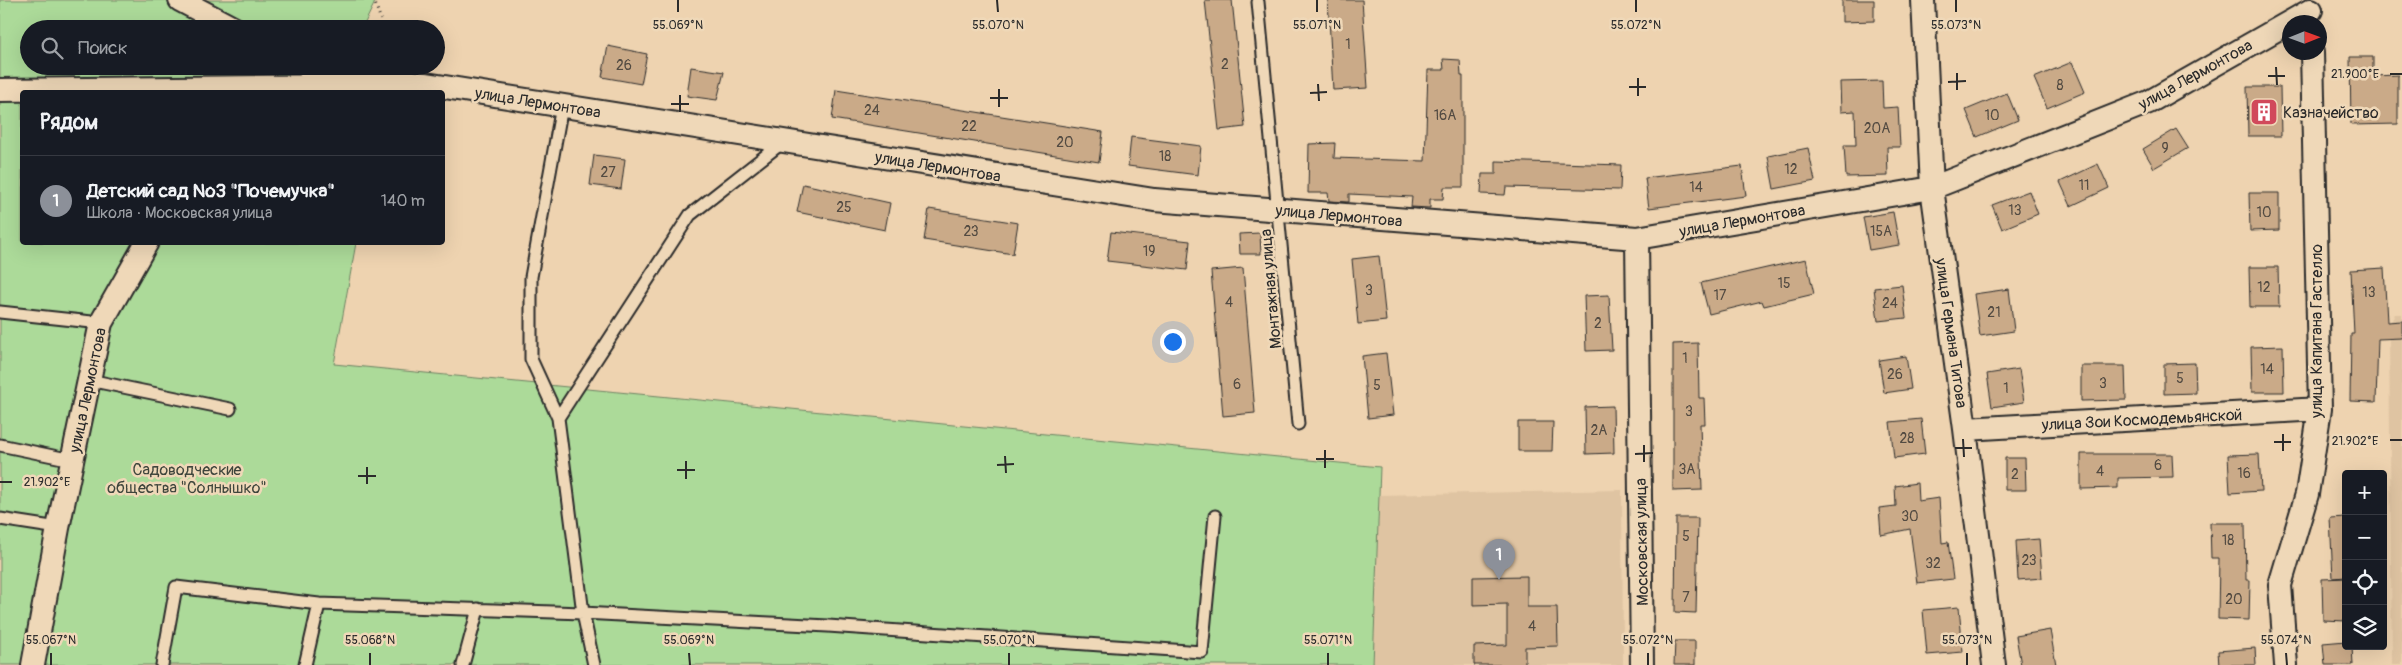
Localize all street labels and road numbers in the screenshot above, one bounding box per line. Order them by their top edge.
street label: улица Лермонтова [2134,35,2256,115]
street label: улица Лермонтова [472,83,602,123]
street label: улица Лермонтова [872,147,1002,187]
street label: улица Лермонтова [1274,200,1403,232]
street label: улица Лермонтова [1677,200,1807,242]
street label: Монтажная улица [1256,228,1286,350]
street label: улица Капитана Гастелло [2307,244,2327,419]
street label: улица Германа Титова [1930,256,1971,409]
street label: улица Лермонтова [65,326,111,456]
street label: улица Зои Космодемьянской [2040,405,2243,435]
street label: Московская улица [1631,478,1653,606]

